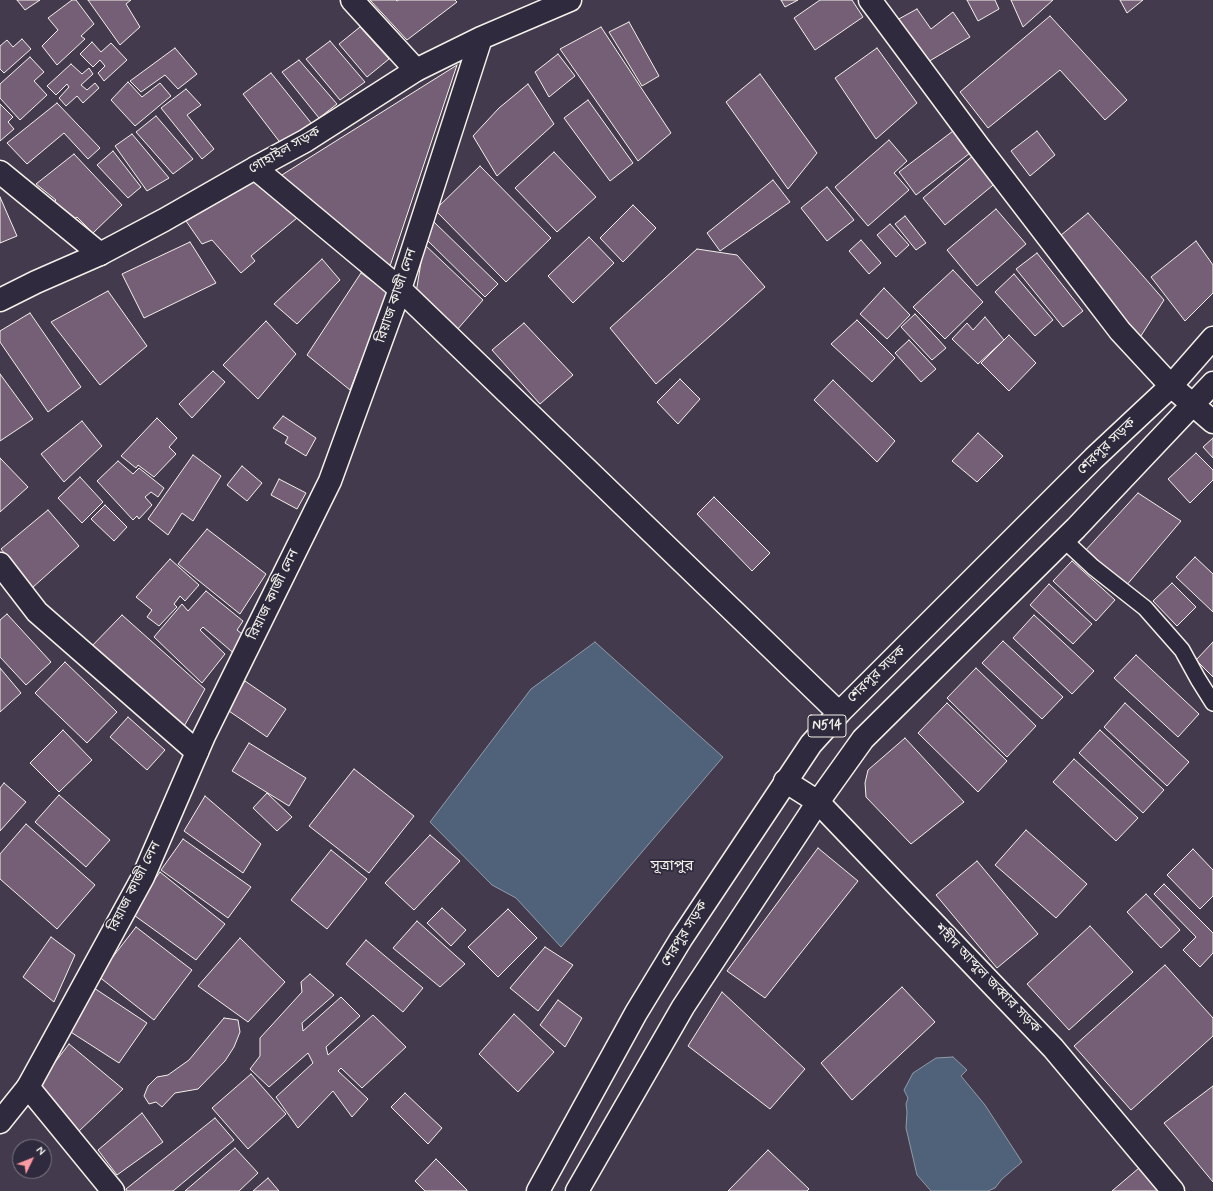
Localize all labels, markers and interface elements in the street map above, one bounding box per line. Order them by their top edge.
street label: গোহাইল সড়ক [246,124,324,178]
street label: রিয়াজ কাজী লেন [373,247,421,345]
street label: শেরপুর সড়ক [1074,415,1140,479]
street label: রিয়াজ কাজী লেন [245,547,303,643]
street label: শেরপুর সড়ক [844,643,910,707]
road number: N514 [808,715,846,737]
street label: রিয়াজ কাজী লেন [105,839,165,935]
district label: সূত্রাপুর [651,858,693,876]
street label: শেরপুর সড়ক [658,898,712,970]
street label: শহীদ আব্দুল জব্বার সড়ক [930,921,1044,1037]
north arrow [12,1139,52,1179]
text: N [32,1144,48,1159]

